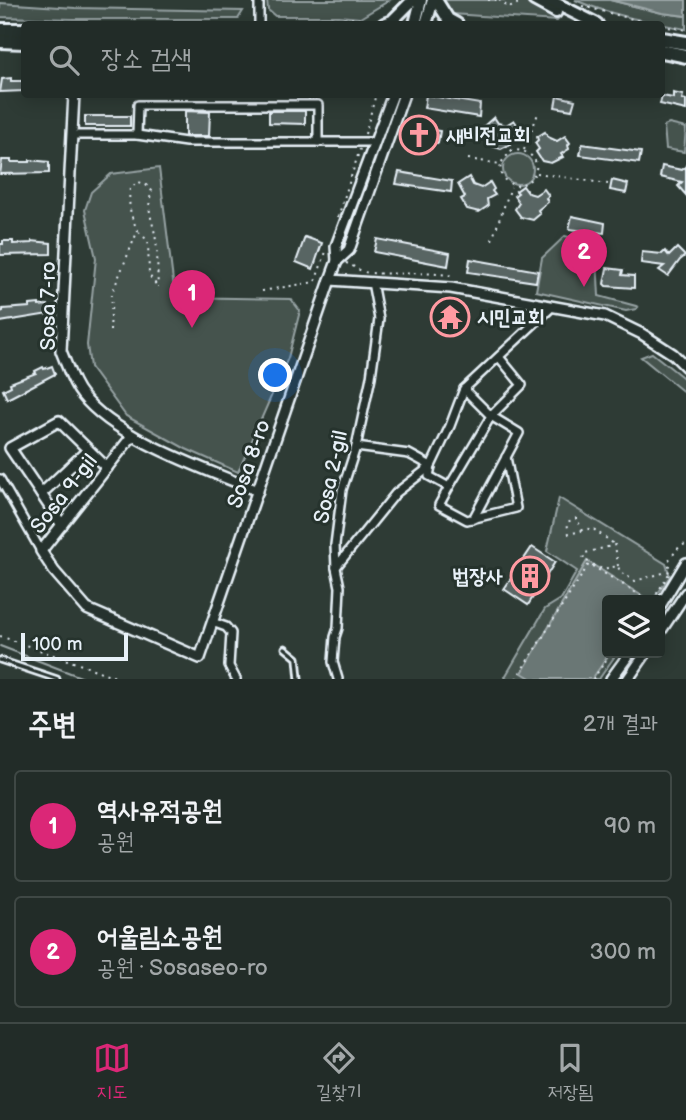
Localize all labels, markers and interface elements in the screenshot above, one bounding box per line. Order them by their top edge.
search box [21,21,665,98]
icon: search [45,41,83,79]
text: 장소 검색 [101,44,192,75]
church icon: 새비전교회 [398,114,440,156]
place label: 새비전교회 [446,123,531,148]
pin: 2 [561,229,607,287]
street label: Sosa 7-ro [36,261,61,351]
pin: 1 [169,270,215,328]
temple icon: 시민교회 [429,296,471,338]
place label: 시민교회 [477,305,545,330]
your location [258,358,292,392]
street label: Sosa 8-ro [222,417,276,511]
street label: Sosa 2-gil [309,428,353,526]
street label: Sosa 9-gil [25,449,103,539]
building icon: 법장사 [509,555,551,597]
place label: 법장사 [452,564,503,589]
map controls [602,595,665,658]
button: layers [602,595,665,658]
scale bar [21,630,128,662]
text: 100 m [32,633,83,656]
text: 주변 [28,707,76,743]
text: 2개 결과 [583,710,658,738]
text: 역사유적공원 [97,796,223,827]
text: 1 [48,812,58,840]
text: 90 m [604,812,656,840]
text: 공원 [97,828,134,856]
text: 어울림소공원 [97,922,223,953]
text: 2 [46,938,60,966]
text: 300 m [590,938,656,966]
text: 공원 · Sosaseo-ro [97,954,268,982]
tab: 지도 [93,1039,131,1105]
tab: 길찾기 [316,1039,362,1105]
tab: 저장됨 [547,1039,593,1105]

